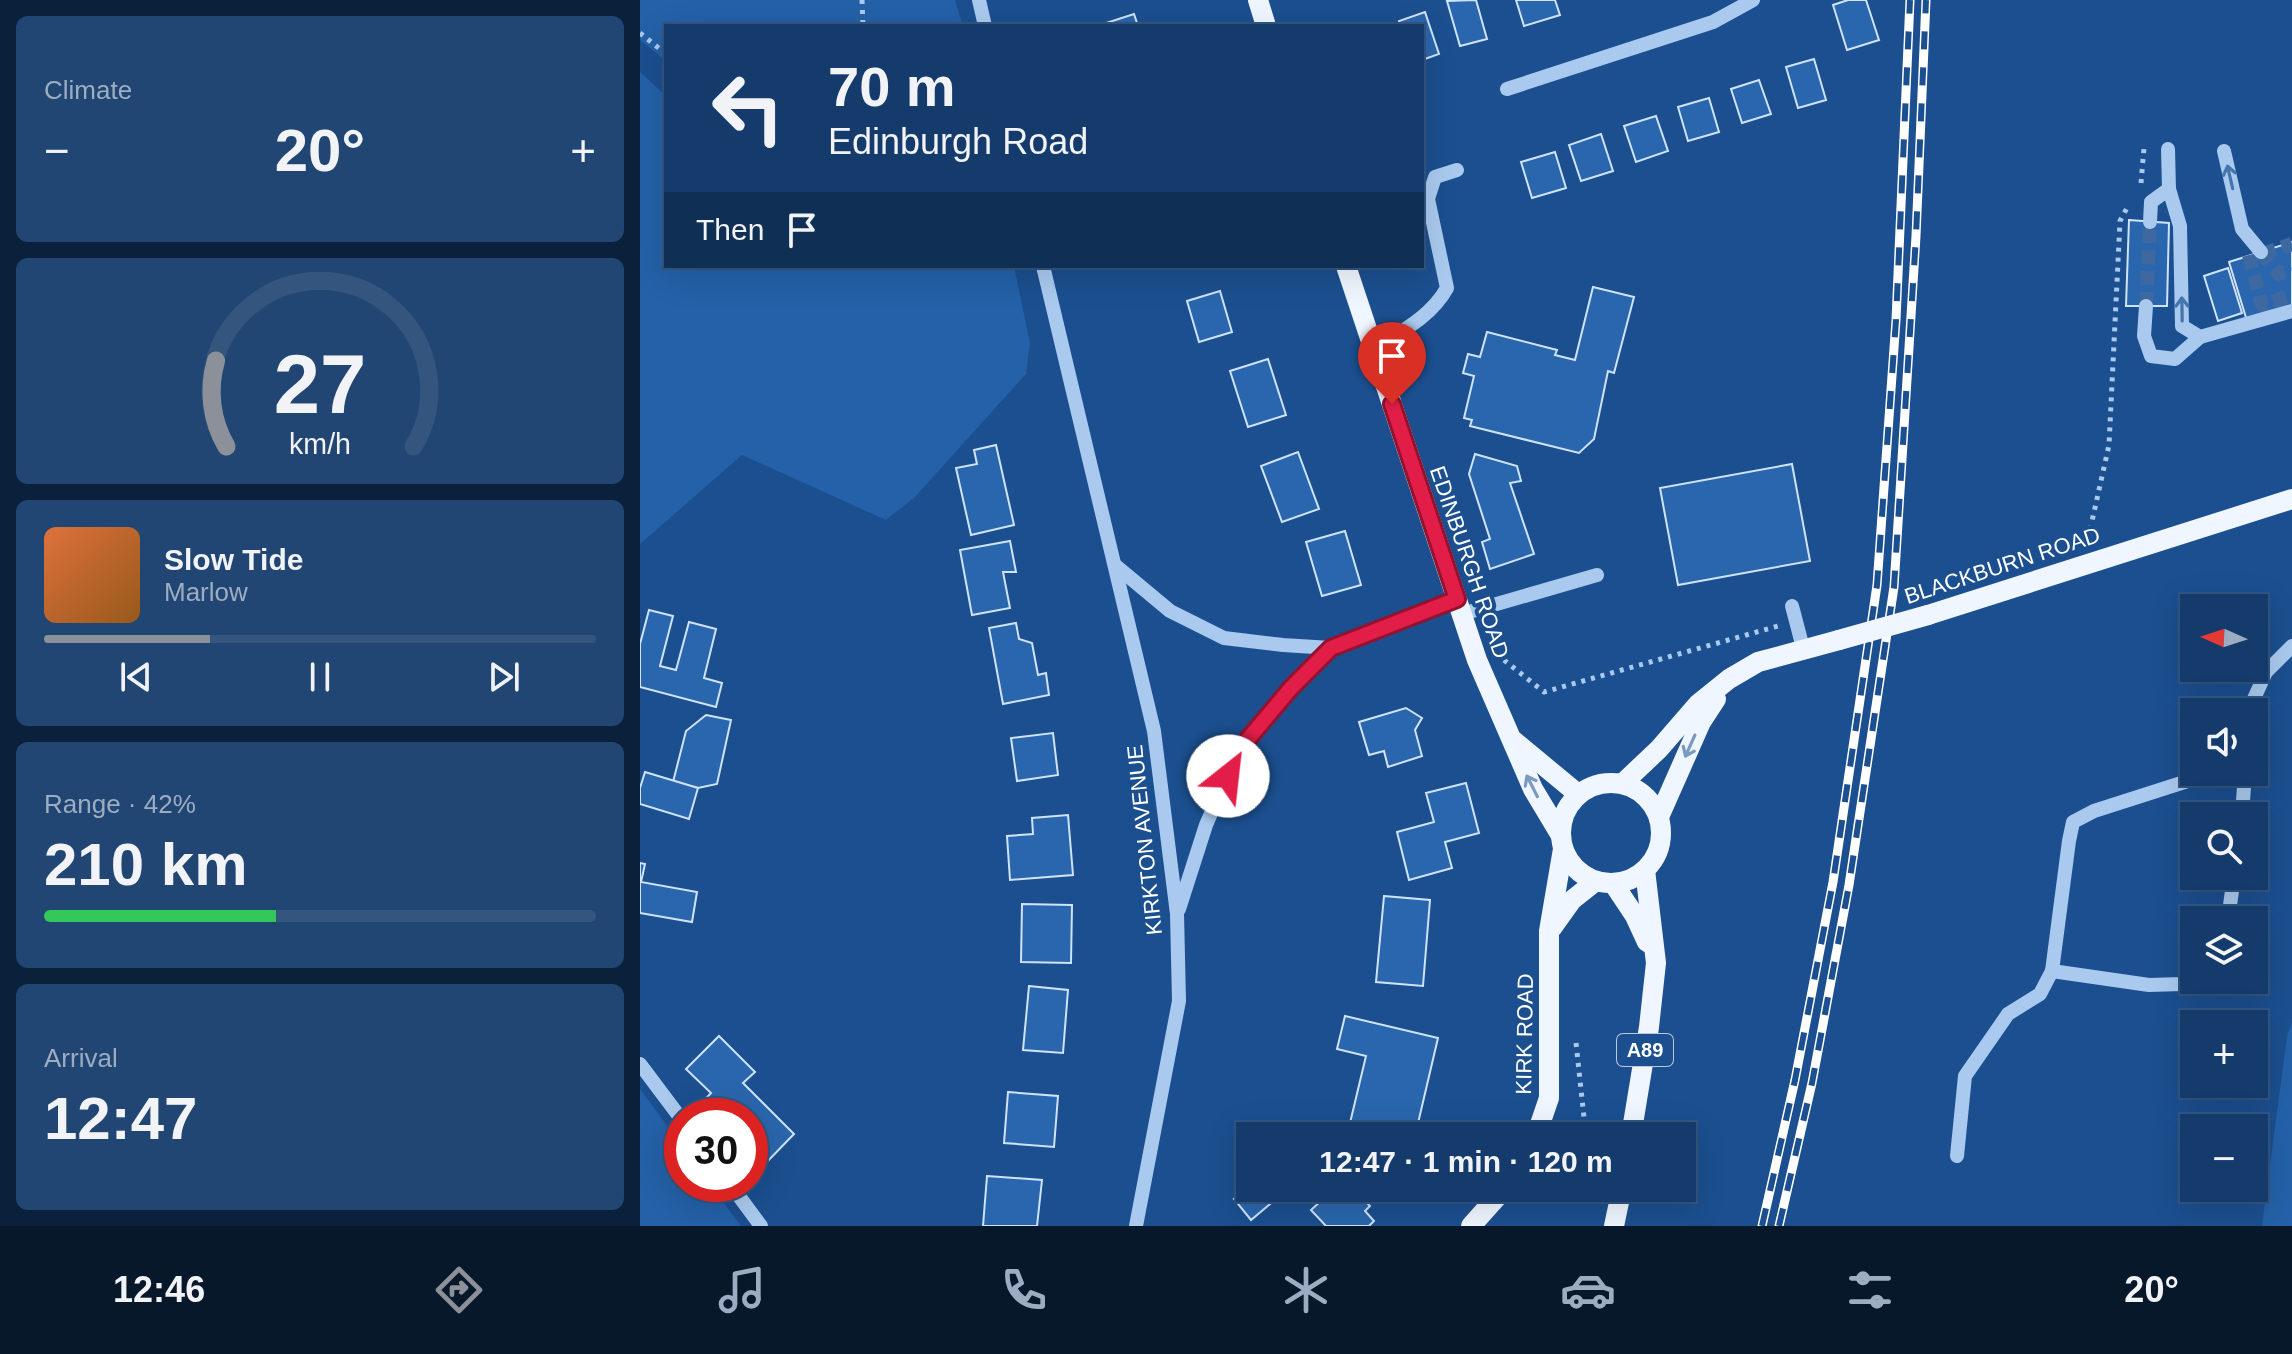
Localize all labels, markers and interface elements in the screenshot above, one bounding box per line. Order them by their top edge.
text: 70 m [828,55,956,118]
icon: left [696,56,800,160]
text: Climate [44,75,132,105]
text: 20° [275,117,365,184]
text: Edinburgh Road [828,121,1088,162]
text: − [44,126,70,175]
text: + [570,126,596,175]
one-way arrow [2222,165,2237,190]
icon: arrive [780,208,824,252]
text: Then [696,213,764,246]
one-way arrow [2174,296,2189,323]
pin [1358,322,1426,404]
icon: arrive [1370,334,1414,378]
text: 27 [274,338,366,431]
text: km/h [289,428,351,460]
street label: EDINBURGH ROAD [1425,463,1514,662]
street label: BLACKBURN ROAD [1901,522,2103,609]
text: Slow Tide [164,543,303,576]
text: Marlow [164,577,248,607]
north arrow [2180,594,2268,682]
map controls [2180,594,2268,1202]
icon: previous [114,655,158,699]
icon: pause [298,655,342,699]
icon: next [482,655,526,699]
button: sound [2180,698,2268,786]
position arrow [1186,734,1270,818]
one-way arrow [1682,734,1697,758]
street label: KIRKTON AVENUE [1122,744,1167,936]
one-way arrow [1524,774,1539,798]
text: Range · 42% [44,789,196,819]
button: search [2180,802,2268,890]
text: 210 km [44,831,248,898]
button: layers [2180,906,2268,994]
street label: KIRK ROAD [1511,973,1538,1095]
button: + [2180,1010,2268,1098]
road number: A89 [1617,1034,1673,1066]
text: Arrival [44,1043,118,1073]
text: 12:47 [44,1085,197,1152]
speed limit sign: 30 [664,1098,768,1202]
button: − [2180,1114,2268,1202]
text: 12:47 · 1 min · 120 m [1319,1145,1613,1178]
icon: directions [431,1262,487,1318]
icon: music [714,1262,770,1318]
icon: phone [996,1262,1052,1318]
icon: climate [1278,1262,1334,1318]
icon: car [1560,1262,1616,1318]
icon: filters [1842,1262,1898,1318]
text: 12:46 [113,1269,205,1310]
text: 20° [2124,1269,2179,1310]

